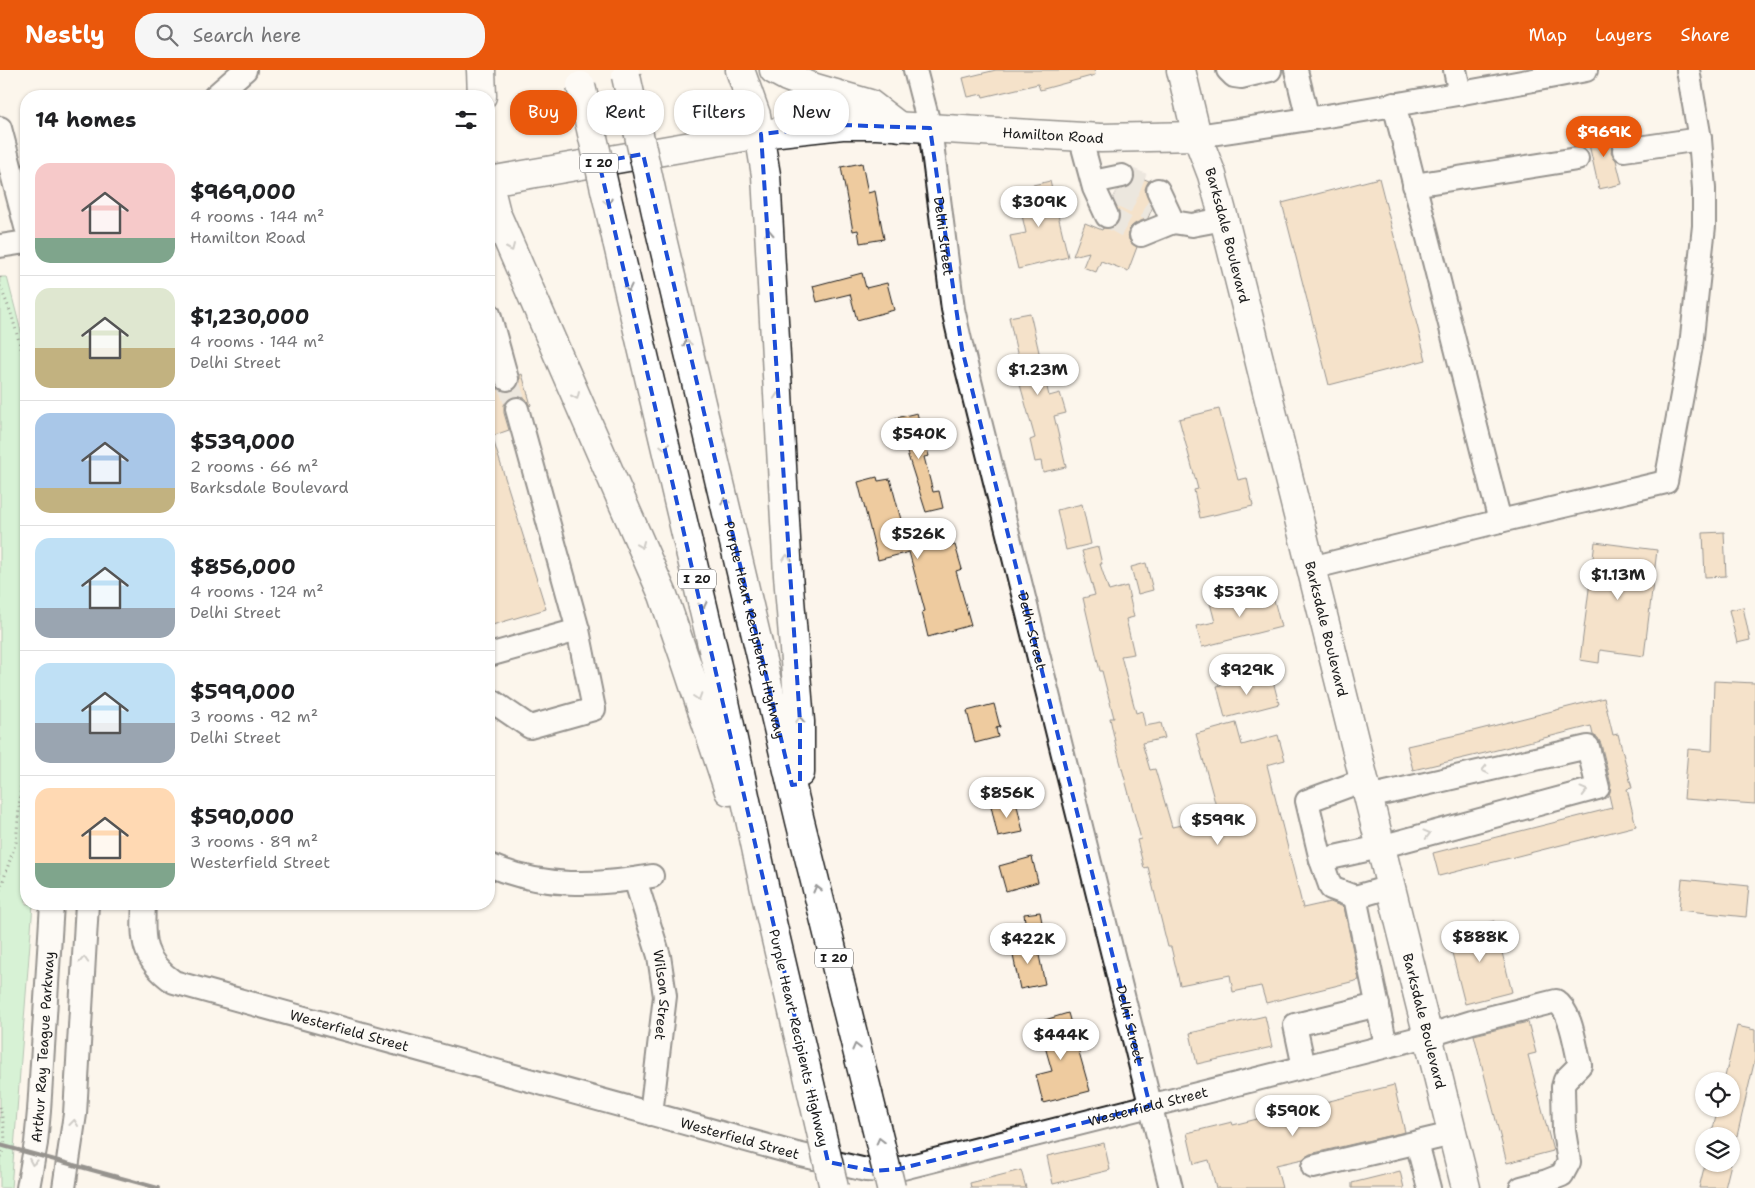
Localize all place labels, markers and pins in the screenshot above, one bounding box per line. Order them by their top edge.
pin: $969K [1569,116,1639,158]
pin: $309K [1004,186,1074,228]
pin: $1.23M [997,354,1079,396]
pin: $540K [884,418,954,460]
pin: $526K [883,518,953,560]
pin: $1.13M [1577,558,1659,601]
pin: $539K [1205,576,1275,618]
pin: $929K [1212,654,1282,696]
pin: $856K [972,776,1042,819]
pin: $599K [1183,804,1253,846]
pin: $888K [1445,920,1515,963]
pin: $422K [993,922,1063,965]
pin: $444K [1026,1018,1096,1061]
pin: $590K [1258,1094,1328,1137]

